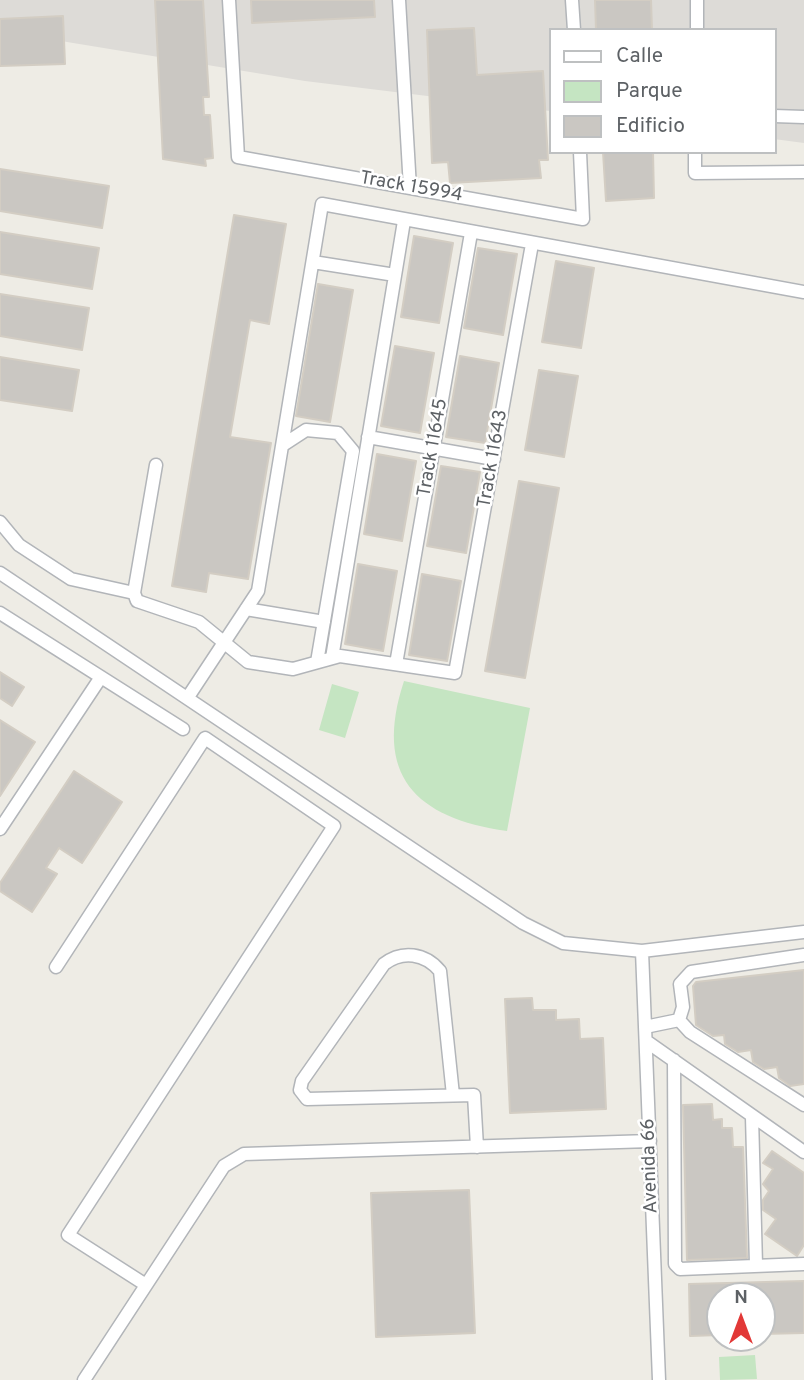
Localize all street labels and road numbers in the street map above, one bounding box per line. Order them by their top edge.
street label: Track 15994 [358,168,464,208]
street label: Track 11645 [414,397,454,499]
street label: Track 11643 [474,408,514,510]
street label: Avenida 66 [638,1118,664,1214]

